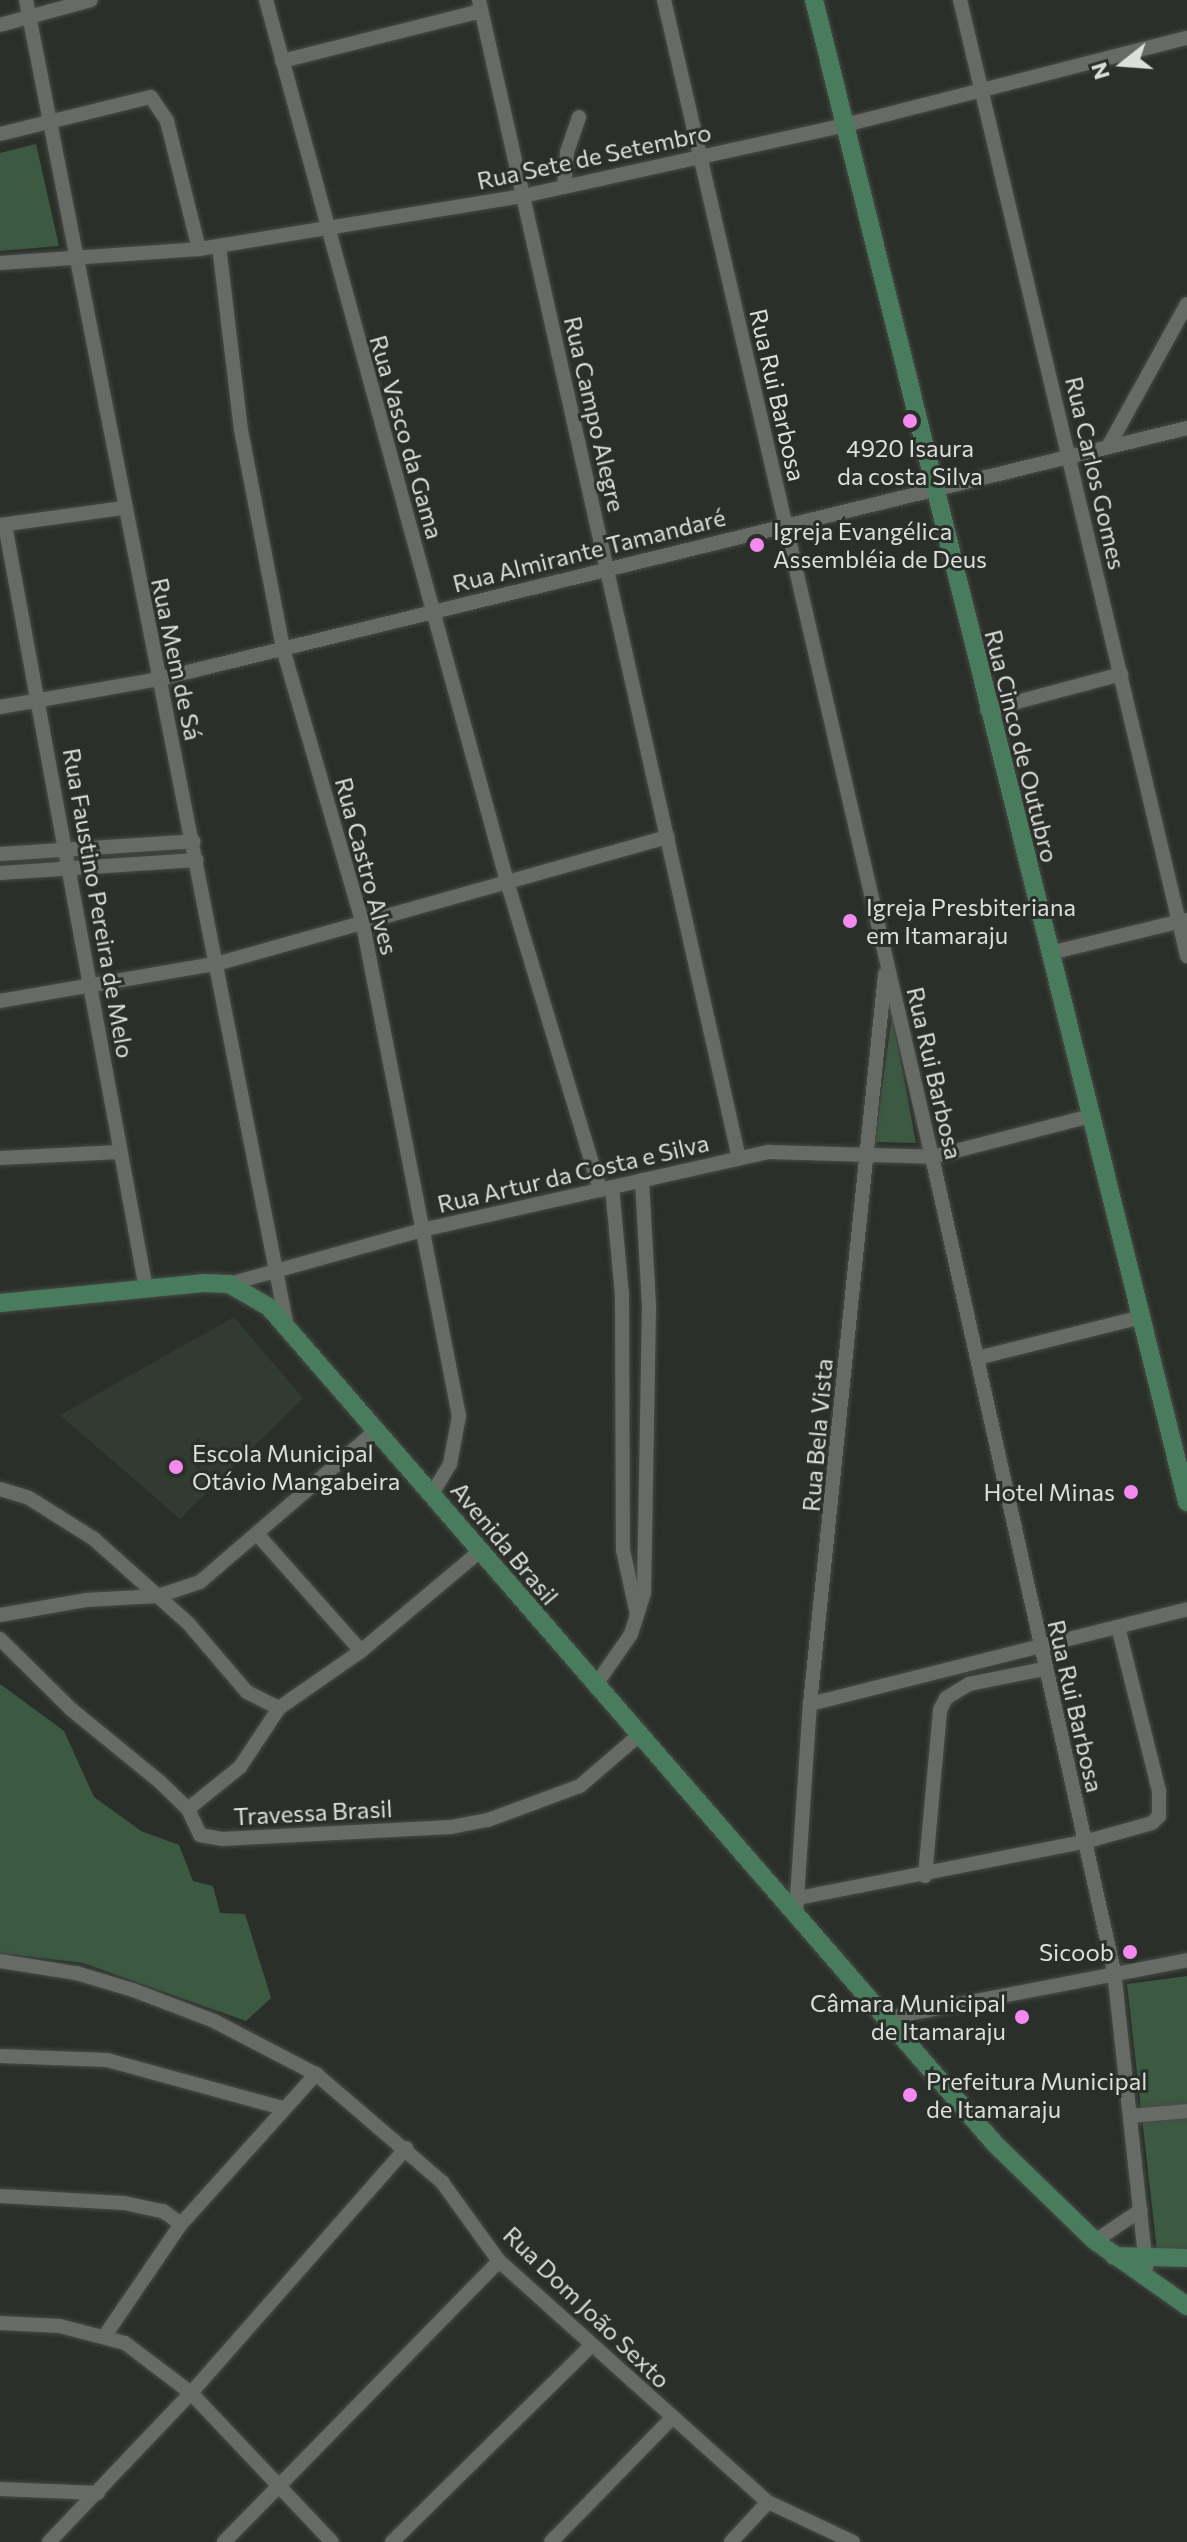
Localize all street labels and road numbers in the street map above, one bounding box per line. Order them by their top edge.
street label: Rua Sete de Setembro [474,117,714,195]
street label: Rua Rui Barbosa [744,306,812,484]
street label: Rua Campo Alegre [559,313,631,515]
street label: Rua Vasco da Gama [364,332,450,542]
street label: Rua Carlos Gomes [1060,374,1132,572]
street label: Rua Almirante Tamandaré [450,502,728,598]
street label: Rua Mem de Sá [146,575,208,743]
street label: Rua Cinco de Outubro [979,627,1065,865]
street label: Rua Faustino Pereira de Melo [58,746,140,1060]
street label: Rua Castro Alves [329,774,405,958]
street label: Rua Rui Barbosa [901,984,969,1162]
street label: Rua Artur da Costa e Silva [434,1128,712,1218]
street label: Rua Bela Vista [796,1357,838,1513]
street label: Avenida Brasil [445,1476,565,1610]
street label: Rua Rui Barbosa [1042,1617,1110,1795]
street label: Travessa Brasil [233,1793,393,1831]
street label: Rua Dom João Sexto [498,2220,676,2394]

